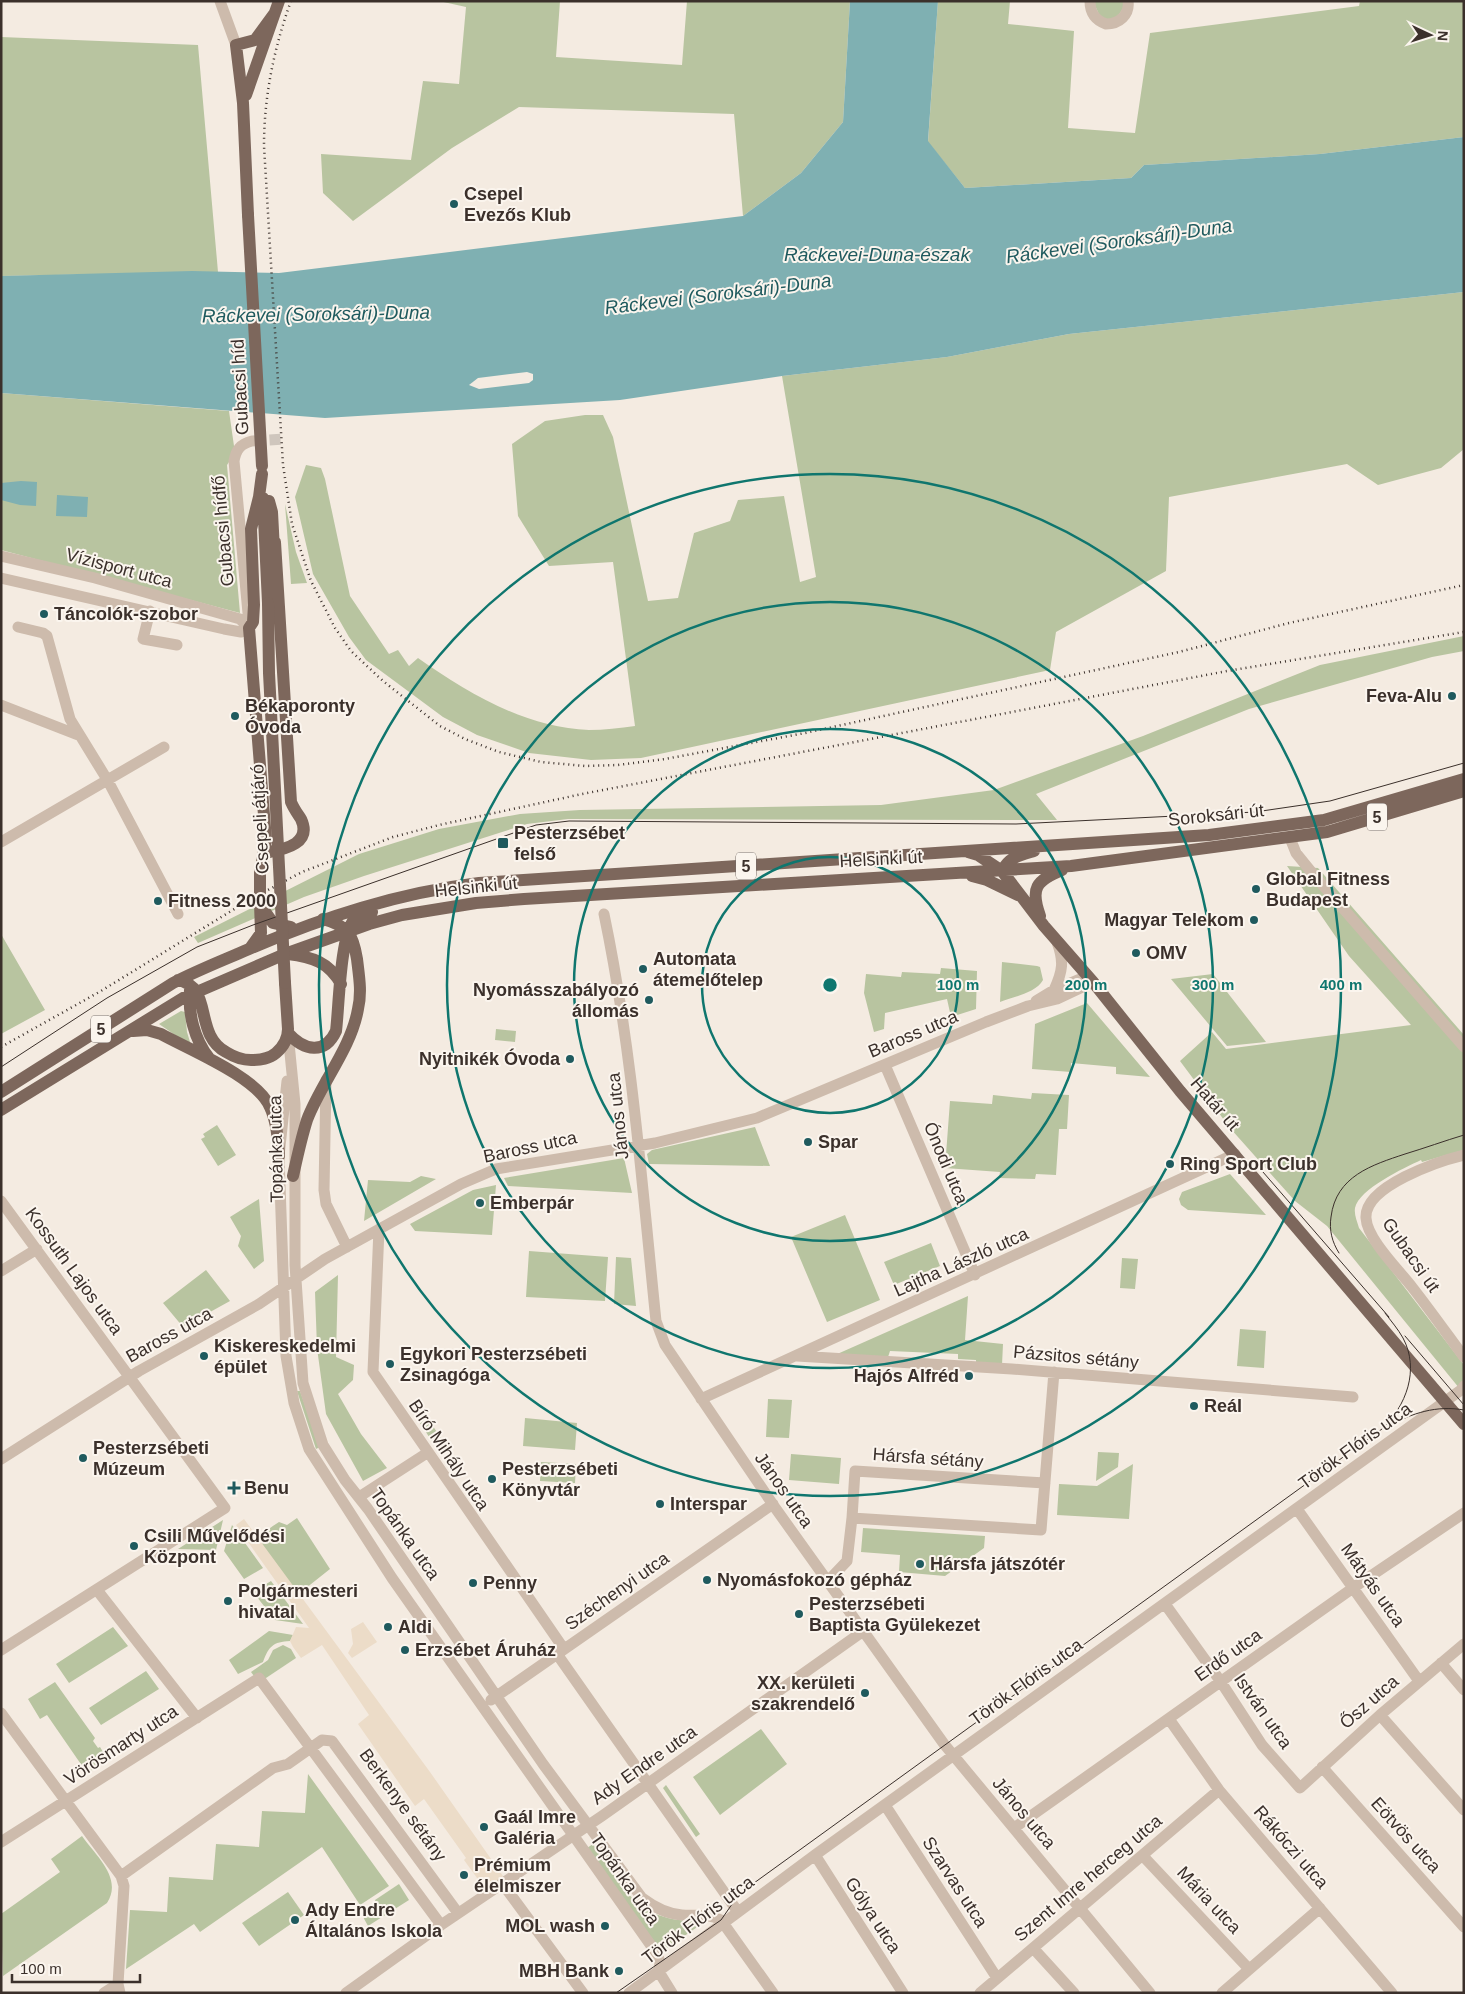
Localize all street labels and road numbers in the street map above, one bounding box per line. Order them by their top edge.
street label: Gubacsi híd [227,339,253,435]
street label: Gubacsi hídfő [208,475,238,587]
street label: Vízisport utca [64,544,175,592]
street label: Csepeli átjáró [247,764,273,874]
street label: Soroksári út [1167,800,1265,830]
road number: 5 [1367,804,1387,830]
street label: Helsinki út [839,847,923,871]
road number: 5 [736,852,756,879]
street label: Helsinki út [434,873,518,901]
street label: Baross utca [865,1006,962,1062]
road number: 5 [91,1016,111,1042]
street label: János utca [603,1071,632,1160]
street label: Határ út [1186,1073,1244,1135]
street label: Topánka utca [265,1094,287,1203]
street label: Ónodi utca [920,1119,974,1208]
street label: Baross utca [481,1127,580,1167]
street label: Kossuth Lajos utca [21,1204,127,1339]
street label: Gubacsi út [1378,1214,1444,1296]
street label: Lajtha László utca [891,1223,1032,1301]
street label: Baross utca [123,1303,216,1367]
street label: Pázsitos sétány [1012,1342,1140,1372]
street label: Bíró Mihály utca [405,1396,494,1515]
street label: Török Flóris utca [1295,1398,1416,1493]
street label: Hársfa sétány [872,1444,984,1472]
street label: János utca [751,1449,818,1532]
street label: Topánka utca [366,1484,444,1584]
street label: Mátyás utca [1337,1540,1410,1631]
street label: Széchenyi utca [561,1547,674,1634]
street label: Erdő utca [1191,1624,1266,1685]
street label: Török Flóris utca [966,1634,1087,1729]
street label: István utca [1230,1670,1297,1753]
street label: Ősz utca [1335,1670,1403,1733]
street label: Vörösmarty utca [61,1700,182,1789]
street label: Ady Endre utca [588,1721,701,1808]
street label: Berkenye sétány [356,1745,450,1865]
street label: János utca [988,1773,1060,1854]
street label: Eötvös utca [1367,1793,1446,1877]
street label: Rákóczi utca [1250,1802,1333,1893]
street label: Szent Imre herceg utca [1010,1810,1166,1945]
street label: Topánka utca [586,1829,664,1929]
street label: Szarvas utca [918,1833,992,1932]
street label: Mária utca [1173,1862,1246,1938]
street label: Török Flóris utca [638,1871,758,1968]
street label: Gólya utca [841,1873,905,1957]

